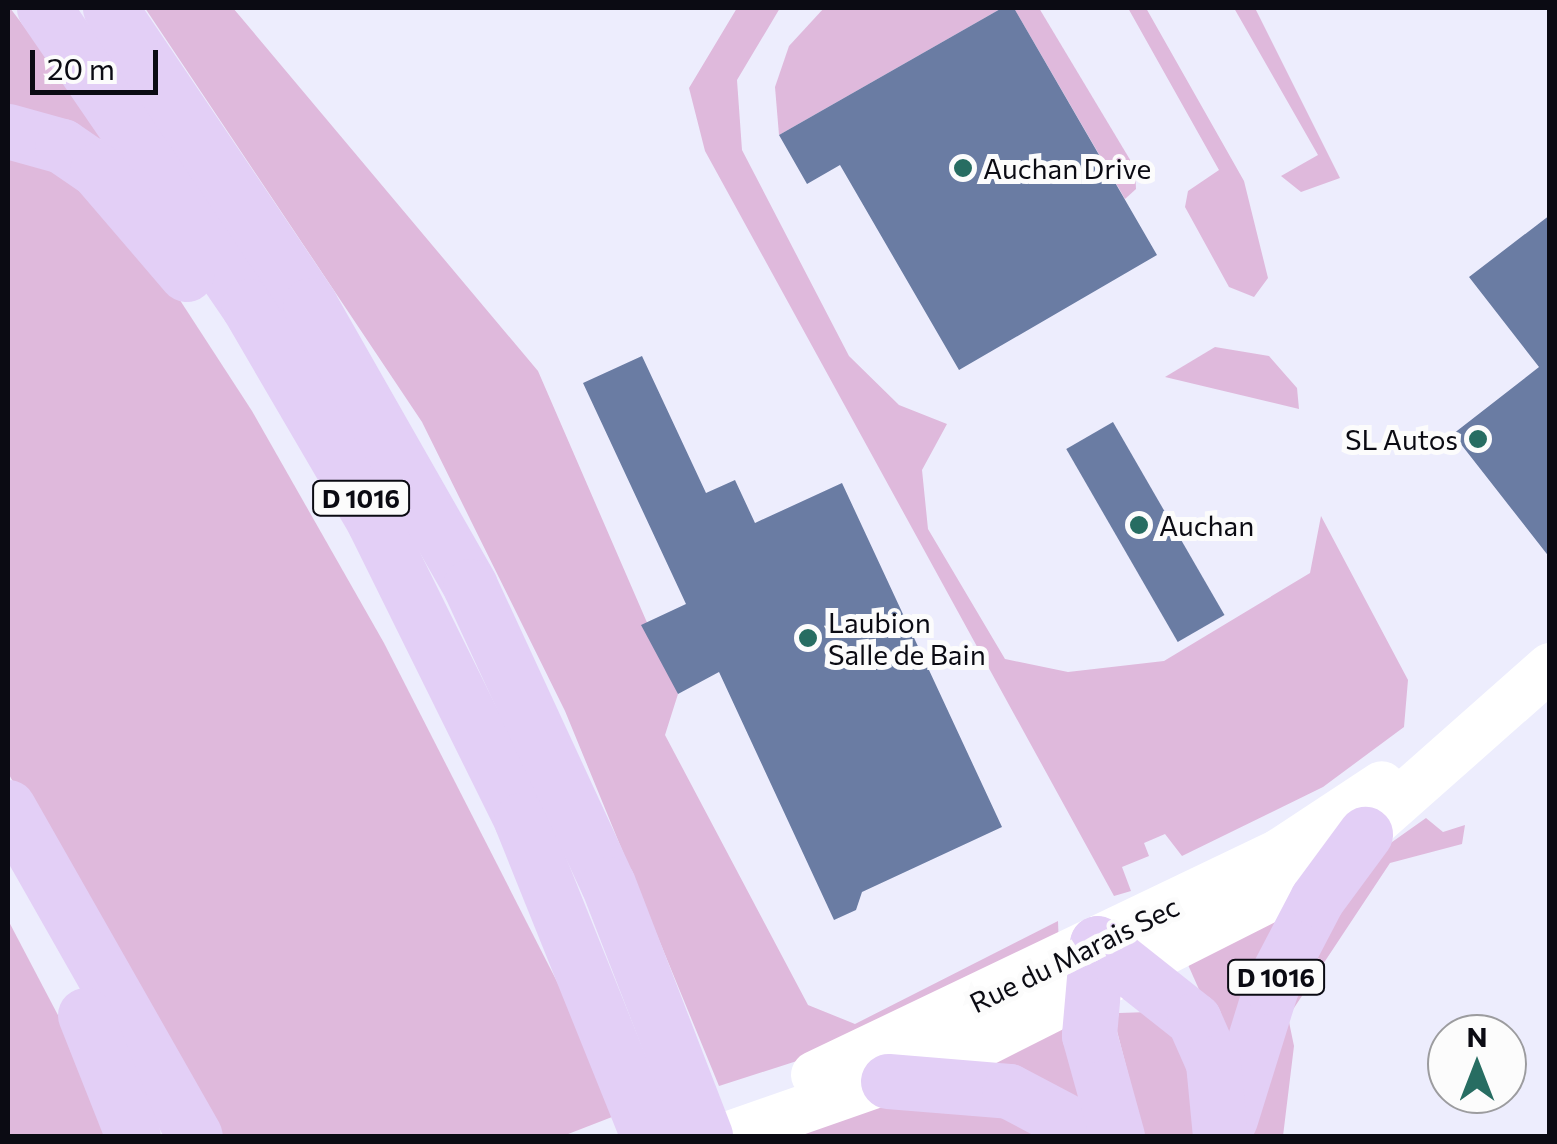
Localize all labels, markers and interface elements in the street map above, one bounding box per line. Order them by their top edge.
scale bar [35,30,162,92]
text: 20 m [47,49,115,86]
place label: Auchan Drive [983,151,1151,185]
marker: Auchan Drive [952,157,974,179]
place label: SL Autos [1345,422,1458,456]
marker: SL Autos [1467,428,1489,450]
road number: D 1016 [311,478,411,518]
place label: Auchan [1159,508,1254,542]
marker: Auchan [1128,514,1150,536]
place label: Laubion Salle de Bain [828,605,986,671]
marker: Laubion Salle de Bain [797,627,819,649]
street label: Rue du Marais Sec [964,889,1184,1019]
road number: D 1016 [1226,957,1326,997]
north arrow [1427,1014,1527,1114]
text: N [1467,1019,1488,1053]

